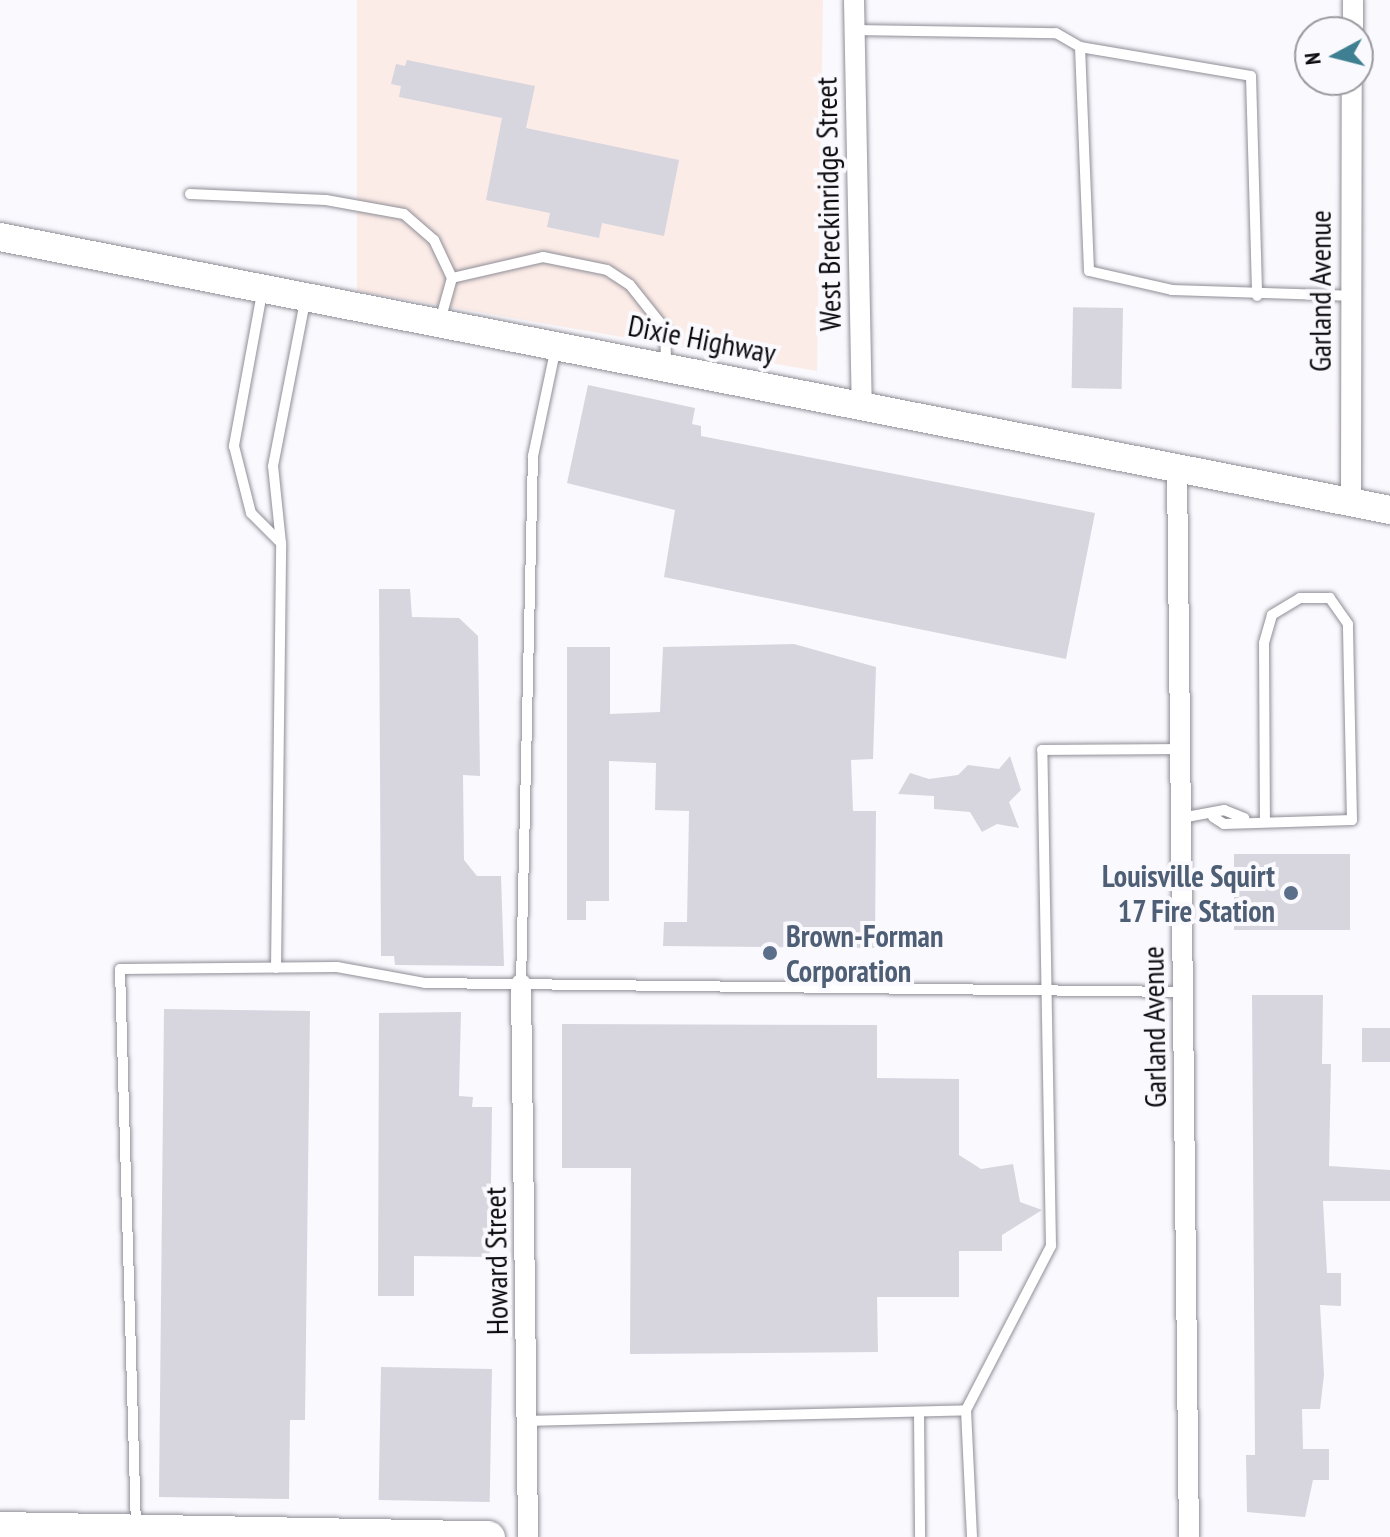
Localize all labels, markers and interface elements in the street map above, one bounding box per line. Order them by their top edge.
north arrow [1294,16,1374,96]
text: N [1298,51,1327,66]
street label: West Breckinridge Street [808,77,848,331]
street label: Garland Avenue [1302,210,1338,372]
street label: Dixie Highway [625,307,779,371]
place label: Louisville Squirt 17 Fire Station [1102,858,1275,928]
marker: Louisville Squirt 17 Fire Station [1282,884,1300,902]
place label: Brown-Forman Corporation [786,918,943,988]
marker: Brown-Forman Corporation [761,944,779,962]
street label: Garland Avenue [1135,946,1173,1108]
street label: Howard Street [477,1187,515,1335]

